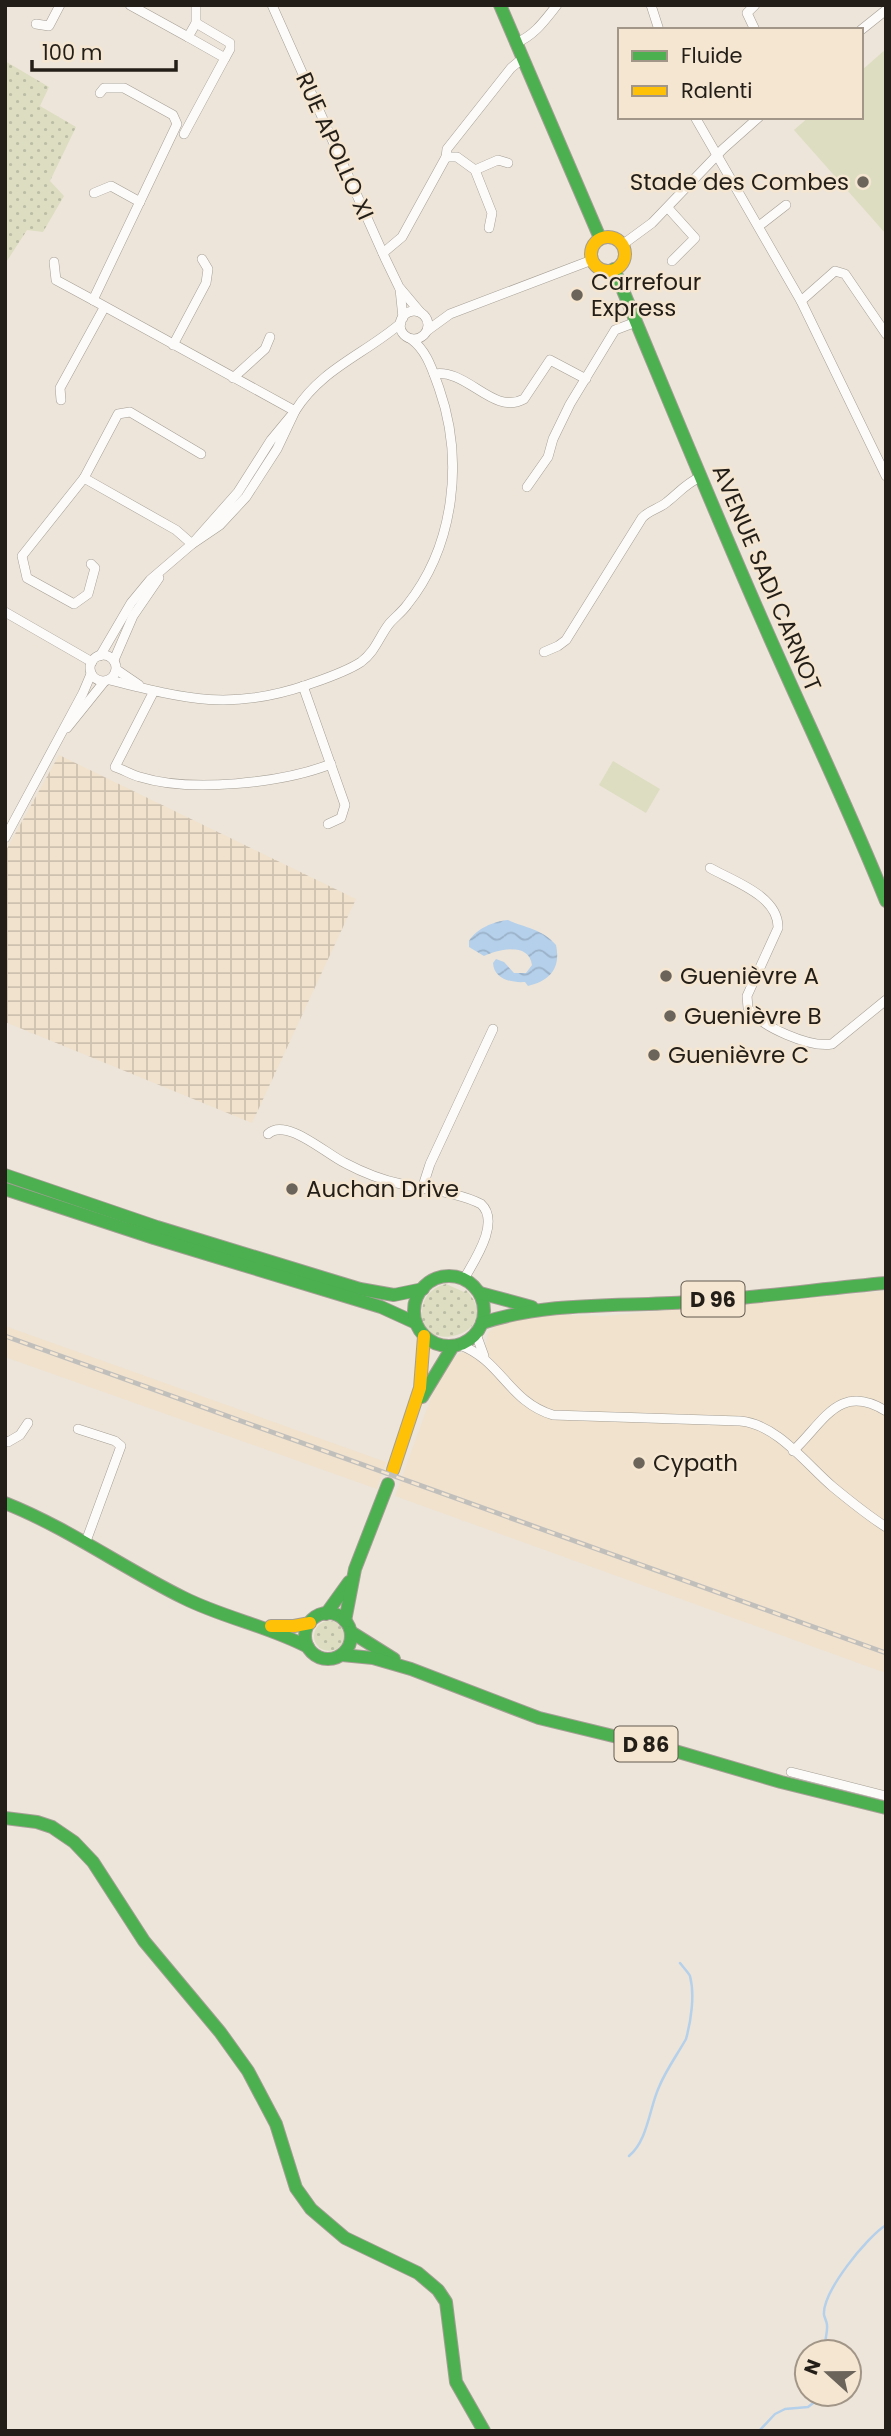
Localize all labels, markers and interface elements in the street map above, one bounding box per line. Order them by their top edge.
scale bar [32,28,175,72]
legend [618,28,863,119]
text: 100 m [42,38,102,67]
text: Fluide [681,41,743,70]
street label: RUE APOLLO XI [288,67,382,225]
text: Ralenti [681,76,752,105]
place label: Stade des Combes [630,166,849,198]
marker: Stade des Combes [855,174,871,190]
place label: Carrefour Express [591,266,701,324]
marker: Carrefour Express [569,287,585,303]
street label: AVENUE SADI CARNOT [705,460,829,696]
place label: Guenièvre A [680,960,819,992]
marker: Guenièvre A [658,968,674,984]
place label: Guenièvre B [684,1000,822,1032]
marker: Guenièvre B [662,1008,678,1024]
place label: Guenièvre C [668,1039,809,1071]
marker: Guenièvre C [646,1047,662,1063]
place label: Auchan Drive [306,1173,459,1205]
marker: Auchan Drive [284,1181,300,1197]
road number: D 96 [682,1282,744,1316]
place label: Cypath [653,1447,738,1479]
marker: Cypath [631,1455,647,1471]
road number: D 86 [614,1726,678,1762]
north arrow [793,2338,863,2408]
text: N [797,2356,828,2379]

